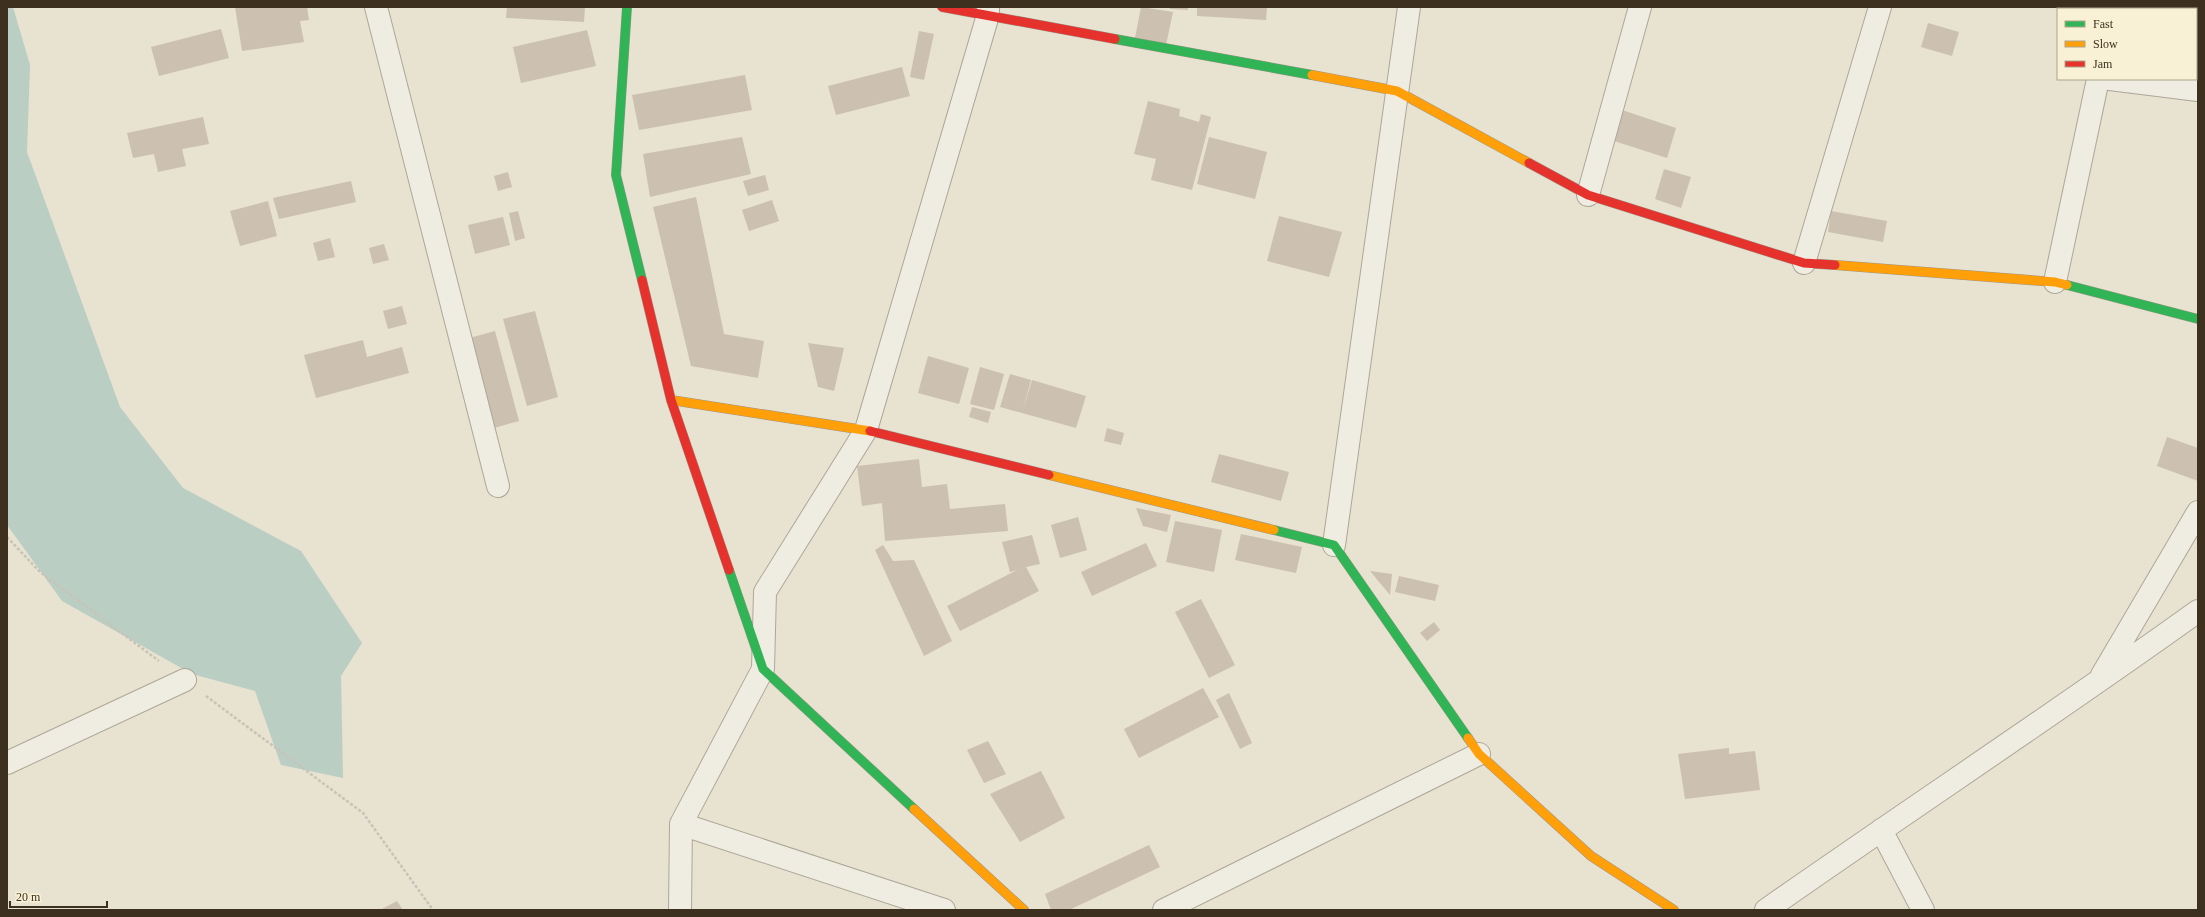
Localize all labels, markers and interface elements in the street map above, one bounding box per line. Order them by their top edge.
legend [2057,8,2197,80]
text: Fast [2093,17,2114,31]
text: Slow [2093,37,2118,51]
text: Jam [2093,57,2113,71]
scale bar [10,883,107,909]
text: 20 m [16,890,41,904]

